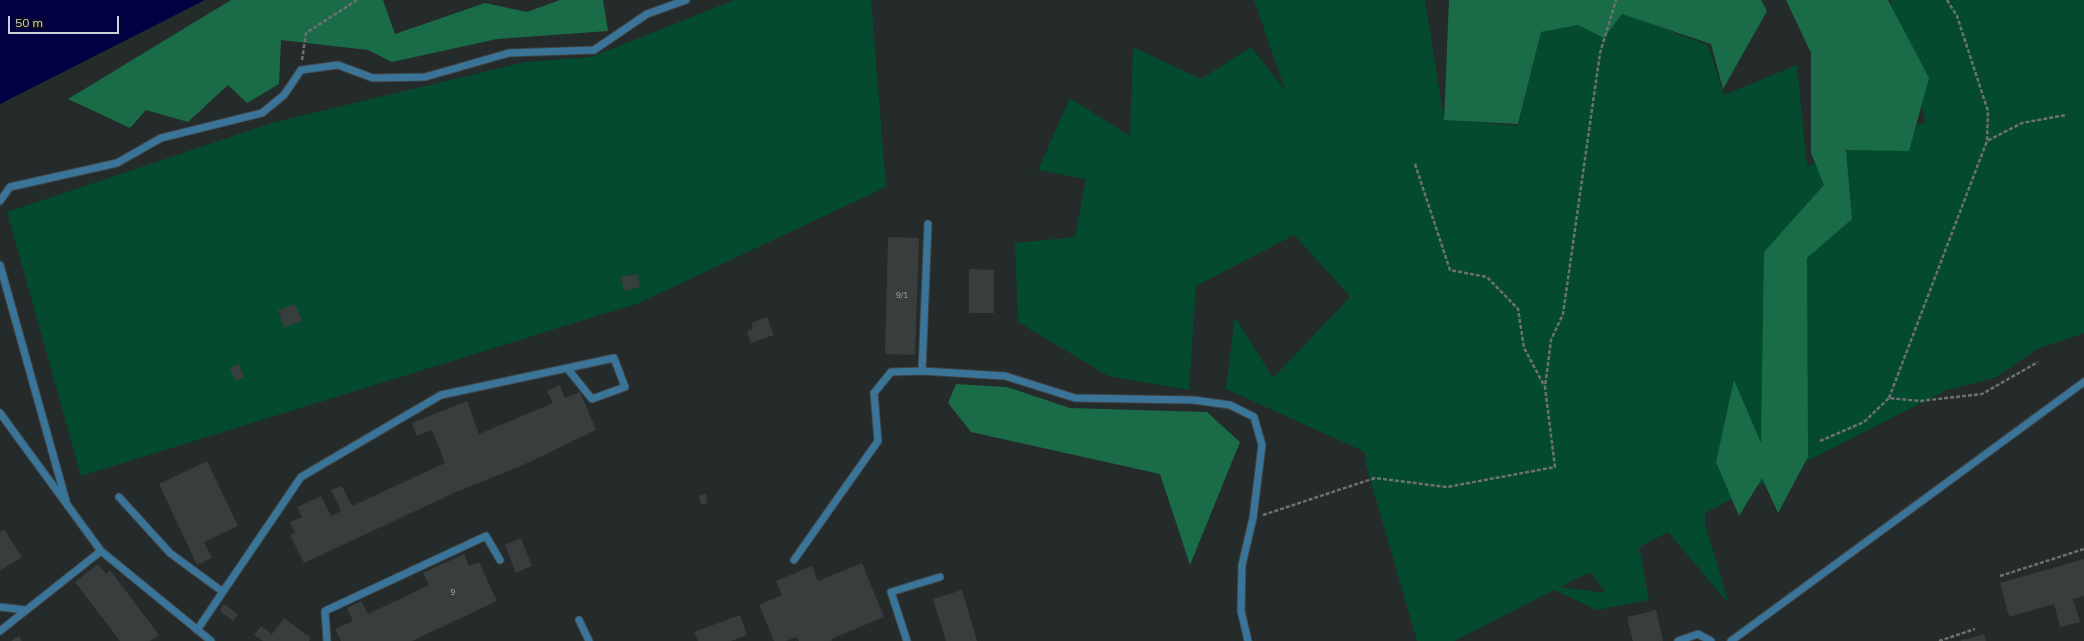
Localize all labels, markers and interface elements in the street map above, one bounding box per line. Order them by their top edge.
scale bar [10,8,121,34]
text: 50 m [15,15,43,30]
house number: 9/1 [896,291,908,301]
house number: 9 [451,588,455,598]

